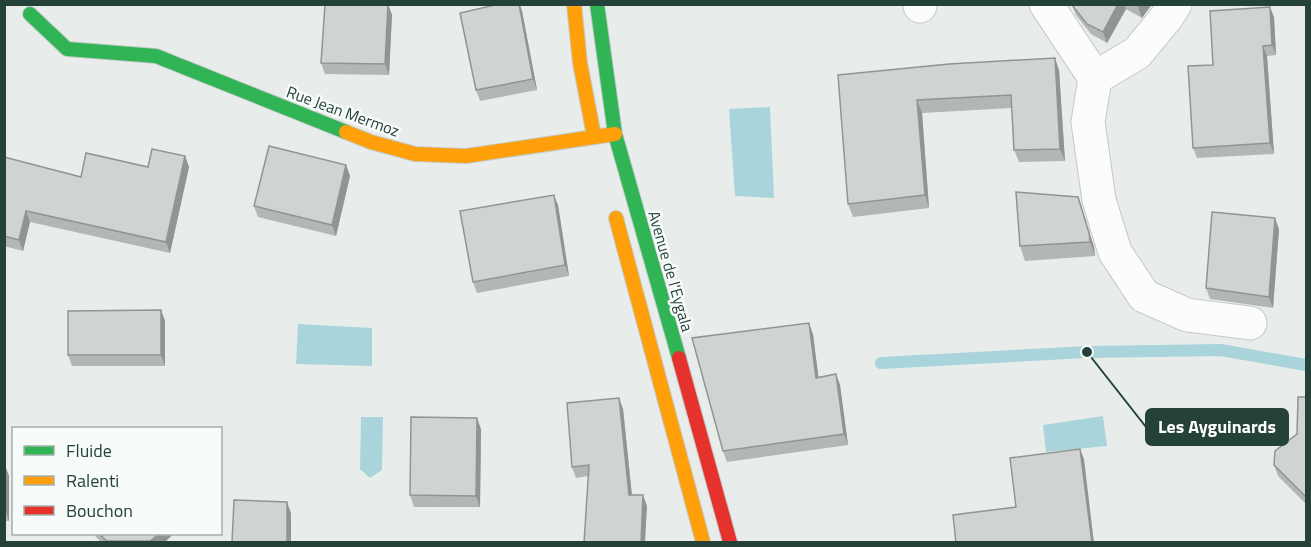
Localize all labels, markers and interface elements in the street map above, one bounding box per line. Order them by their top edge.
street label: Rue Jean Mermoz [283,79,403,143]
street label: Avenue de l'Eygala [642,208,700,334]
callout: Les Ayguinards [1146,409,1288,445]
text: Les Ayguinards [1158,413,1276,440]
legend [12,427,222,535]
text: Fluide [66,437,112,464]
text: Ralenti [66,467,119,494]
text: Bouchon [66,497,133,524]

